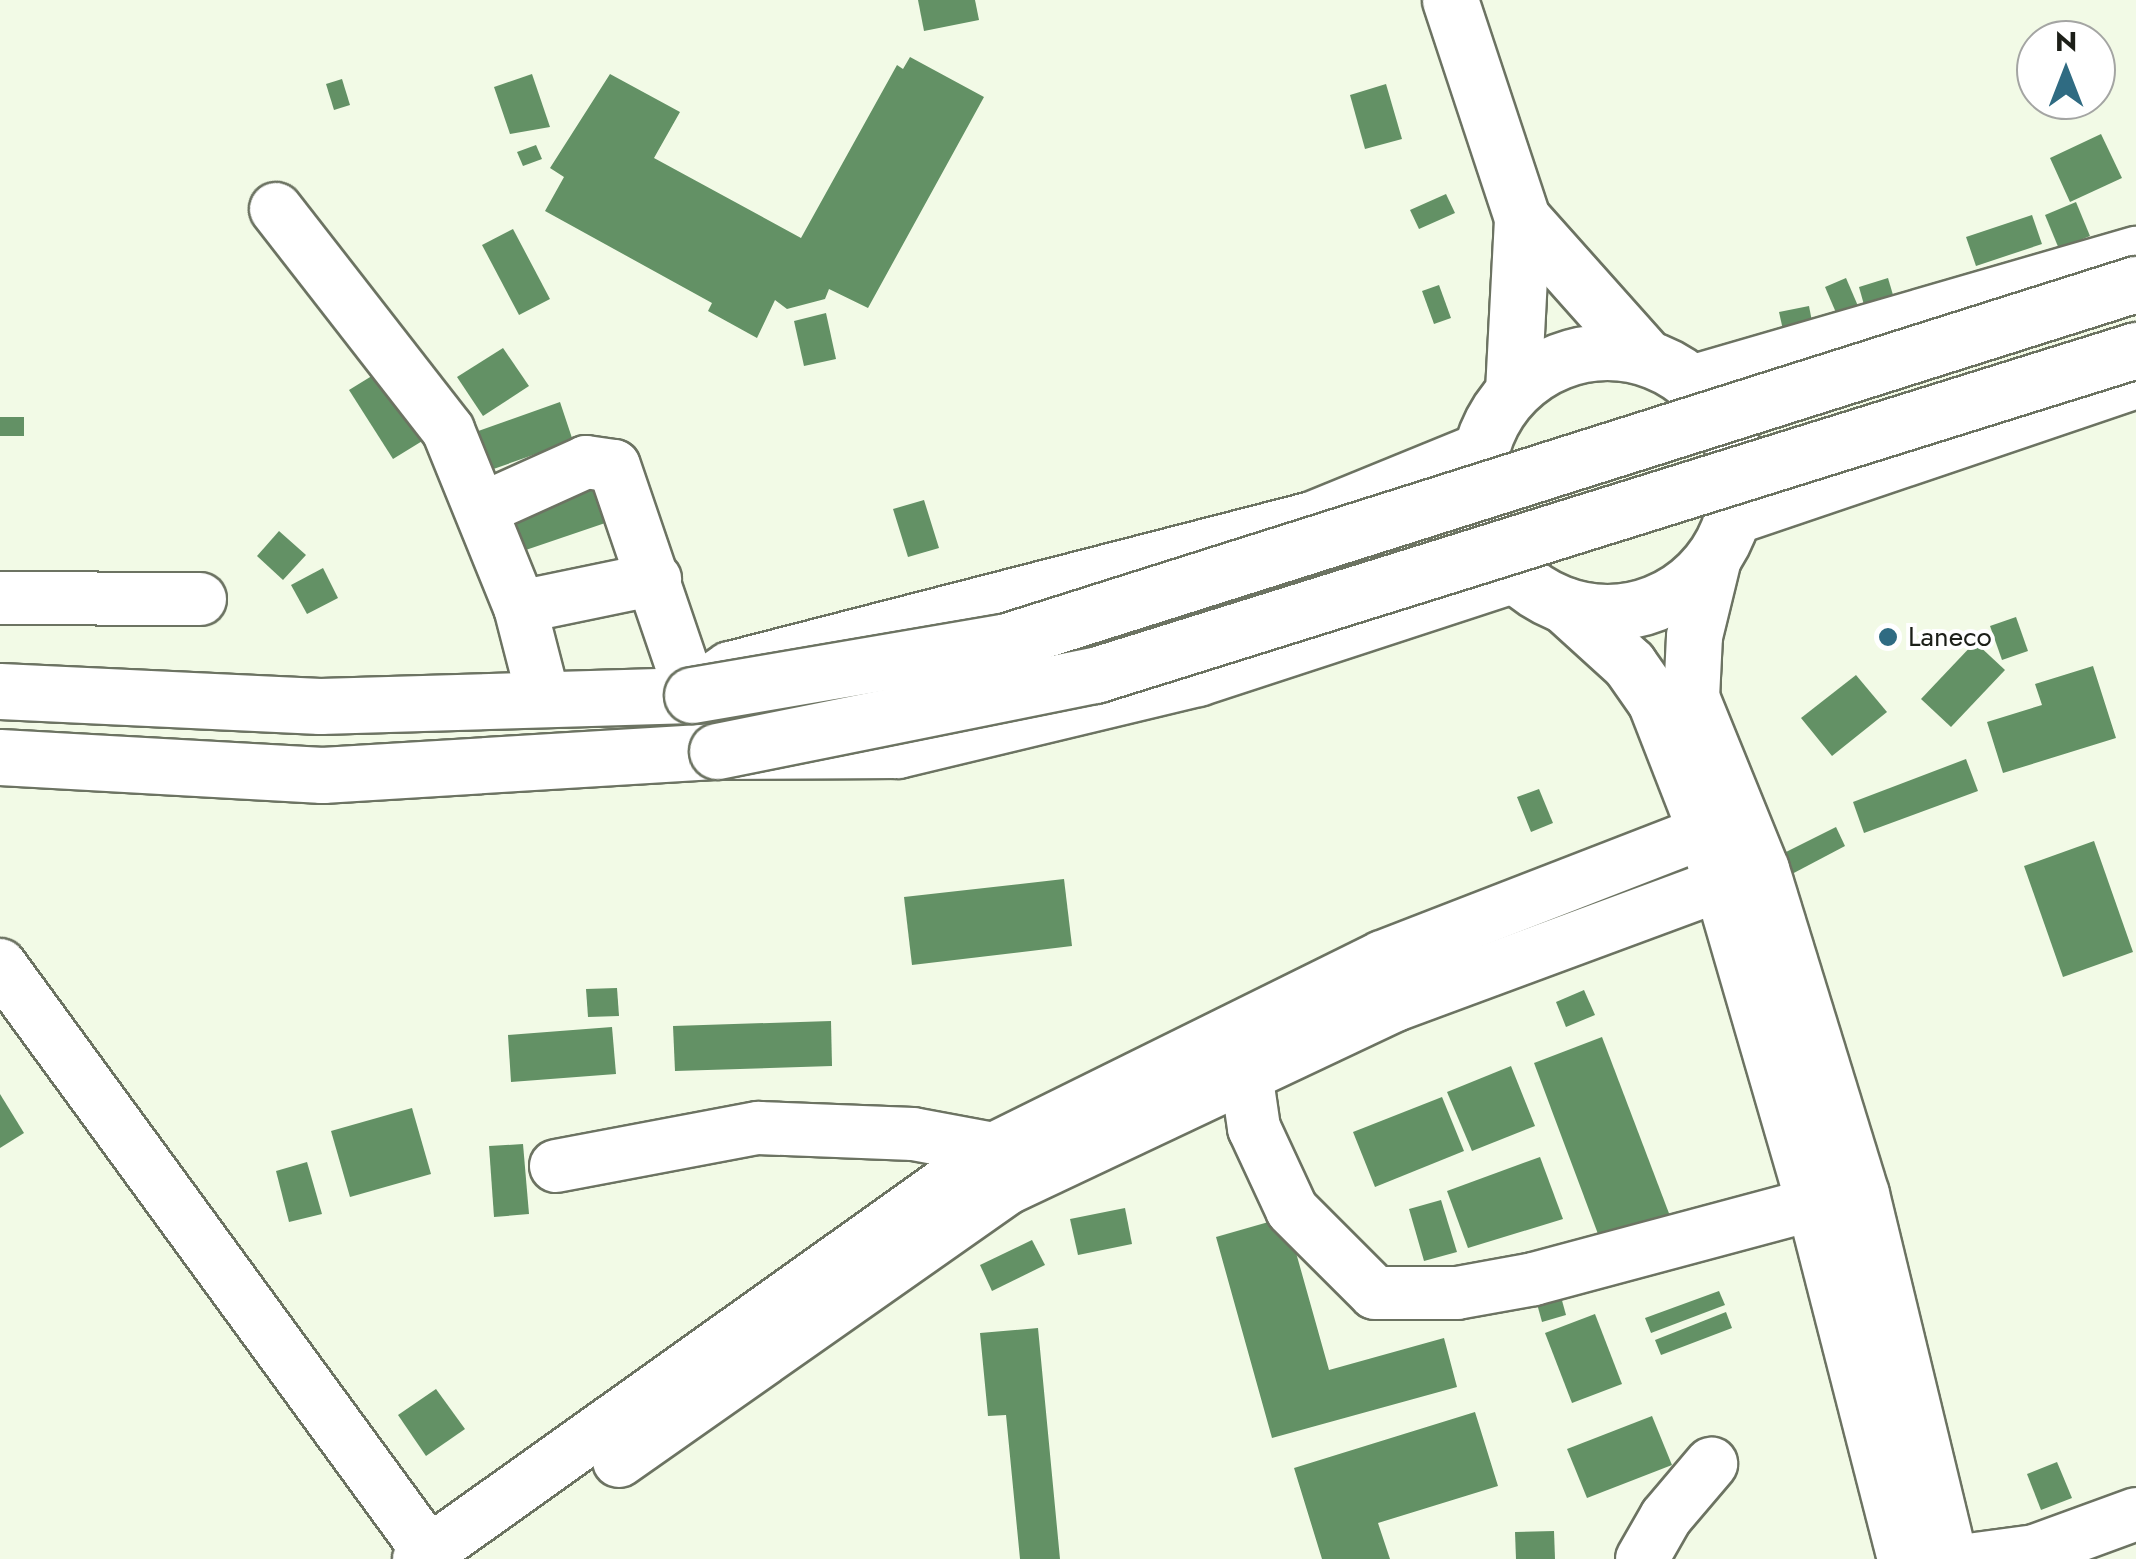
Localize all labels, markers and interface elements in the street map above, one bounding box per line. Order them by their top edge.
north arrow [2016,20,2116,120]
text: N [2055,21,2077,62]
place label: Laneco [1908,620,1992,654]
marker: Laneco [1877,626,1899,648]

